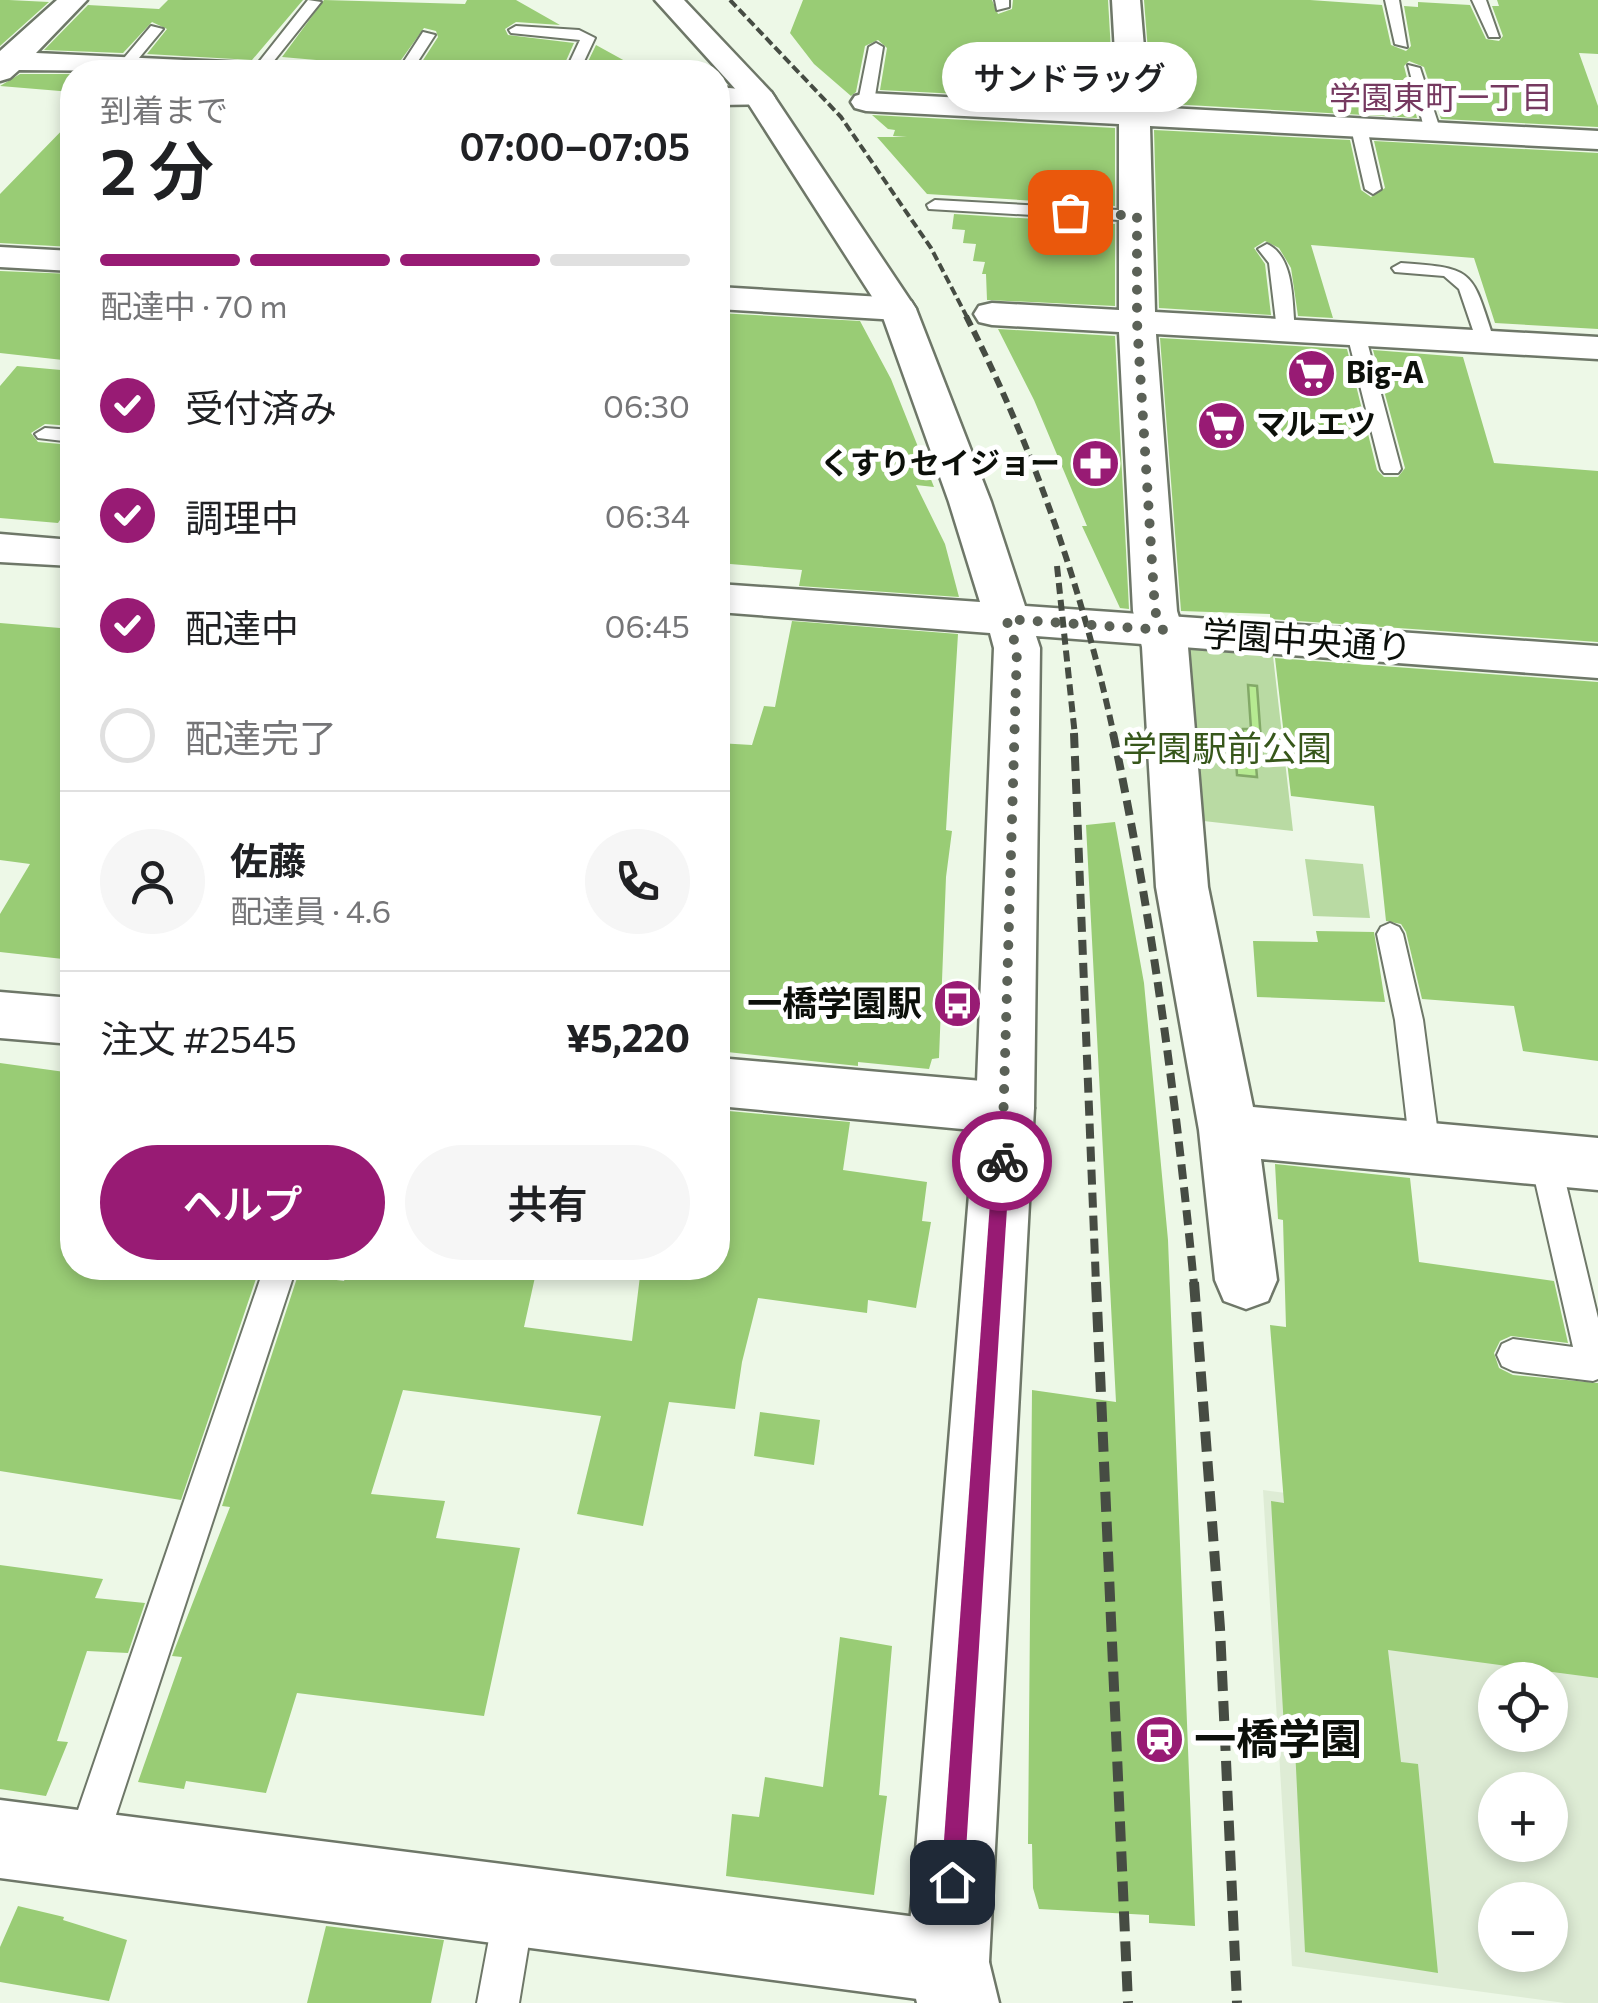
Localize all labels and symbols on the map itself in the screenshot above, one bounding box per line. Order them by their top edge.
callout: サンドラッグ [942,42,1198,112]
district label: 学園東町一丁目 [1329,76,1553,116]
pin [1028,170,1113,255]
supermarket icon: Big-A [1285,347,1337,399]
place label: Big-A [1346,352,1424,389]
supermarket icon: マルエツ [1195,399,1247,451]
place label: マルエツ [1256,404,1376,441]
pharmacy icon: くすりセイジョー [1069,438,1121,490]
place label: くすりセイジョー [820,443,1060,480]
street label: 学園中央通り [1201,610,1413,667]
park label: 学園駅前公園 [1122,725,1332,768]
bus stop icon: 一橋学園駅 [931,978,983,1030]
place label: 一橋学園駅 [747,980,922,1023]
courier [952,1111,1052,1211]
place label: 一橋学園 [1194,1711,1362,1763]
station icon: 一橋学園 [1133,1713,1185,1765]
pin [910,1840,995,1925]

